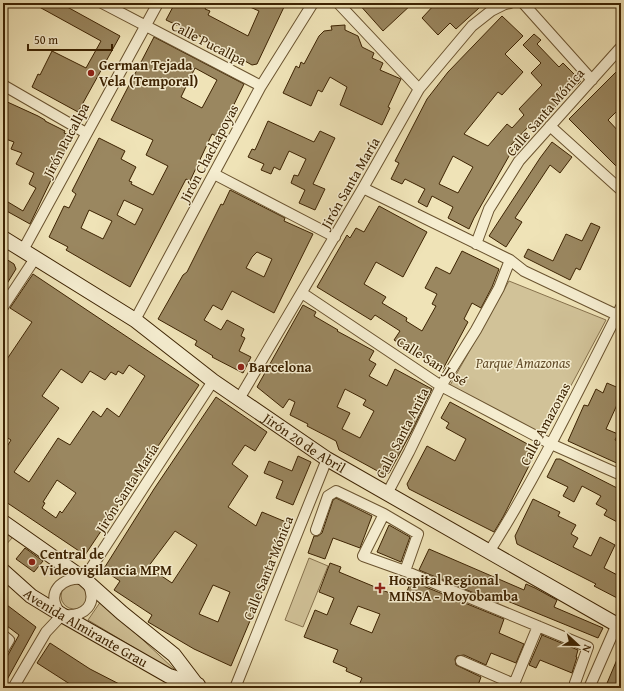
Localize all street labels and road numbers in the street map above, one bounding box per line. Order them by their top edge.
street label: Calle Pucallpa [168,16,250,71]
street label: Calle Santa Mónica [501,63,589,160]
street label: Jirón Pucallpa [37,99,94,183]
street label: Jirón Chachapoyas [174,100,243,207]
street label: Jirón Santa María [315,133,384,234]
street label: Calle San José [393,331,472,391]
street label: Calle Amazonas [515,379,575,469]
street label: Calle Santa Anita [370,384,434,482]
street label: Jirón 20 de Abril [258,407,350,478]
street label: Jirón Santa María [90,439,164,538]
street label: Calle Santa Mónica [238,512,298,623]
street label: Avenida Almirante Grau [19,584,152,672]

